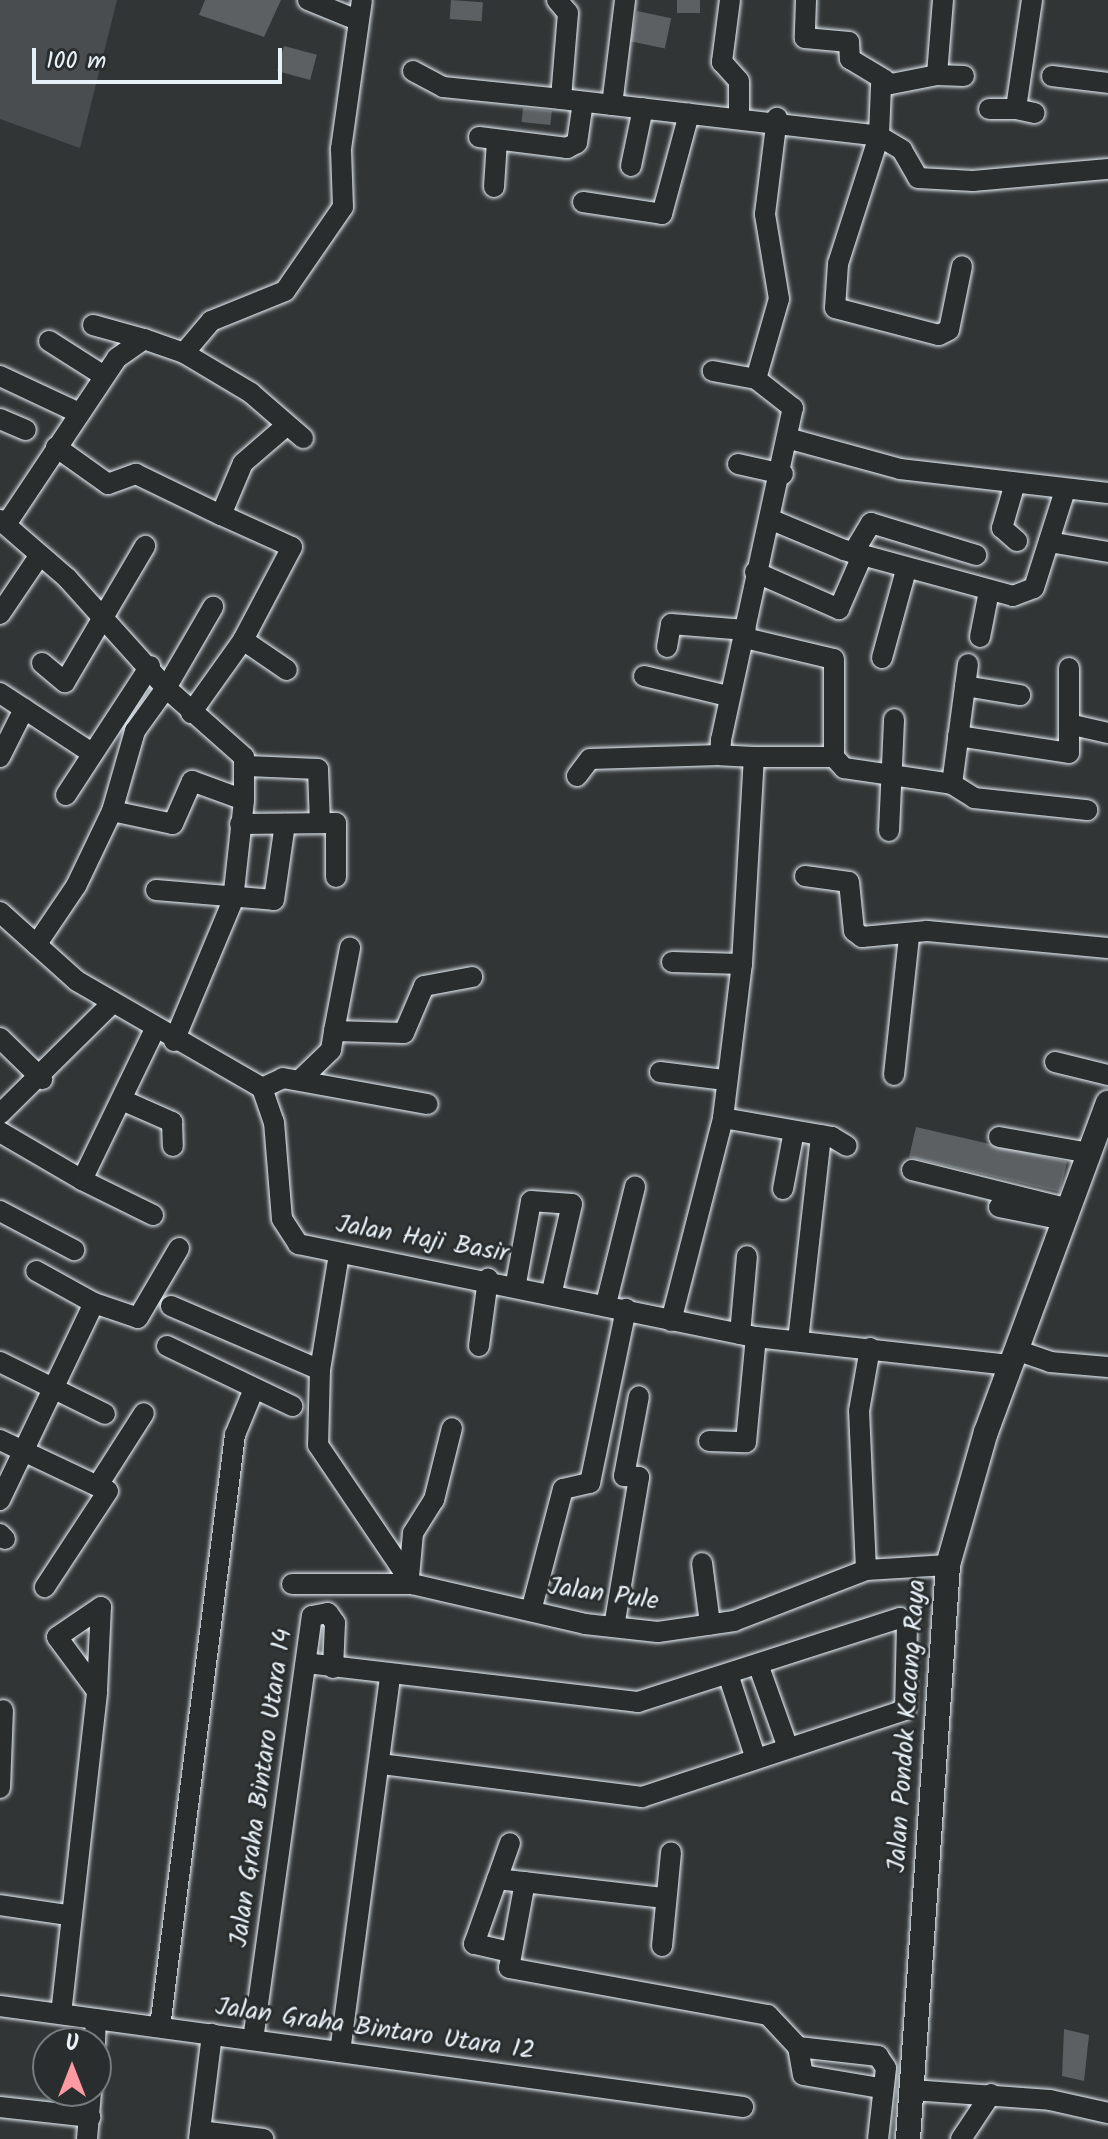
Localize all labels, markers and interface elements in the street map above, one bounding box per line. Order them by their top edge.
scale bar [36,32,286,82]
text: 100 m [46,42,106,81]
street label: Jalan Haji Basir [333,1209,511,1271]
street label: Jalan Pule [545,1572,661,1618]
street label: Jalan Pondok Kacang Raya [882,1578,934,1874]
street label: Jalan Graha Bintaro Utara 14 [224,1627,300,1949]
street label: Jalan Graha Bintaro Utara 12 [213,1992,537,2068]
north arrow [32,2027,112,2107]
text: U [65,2027,79,2062]

